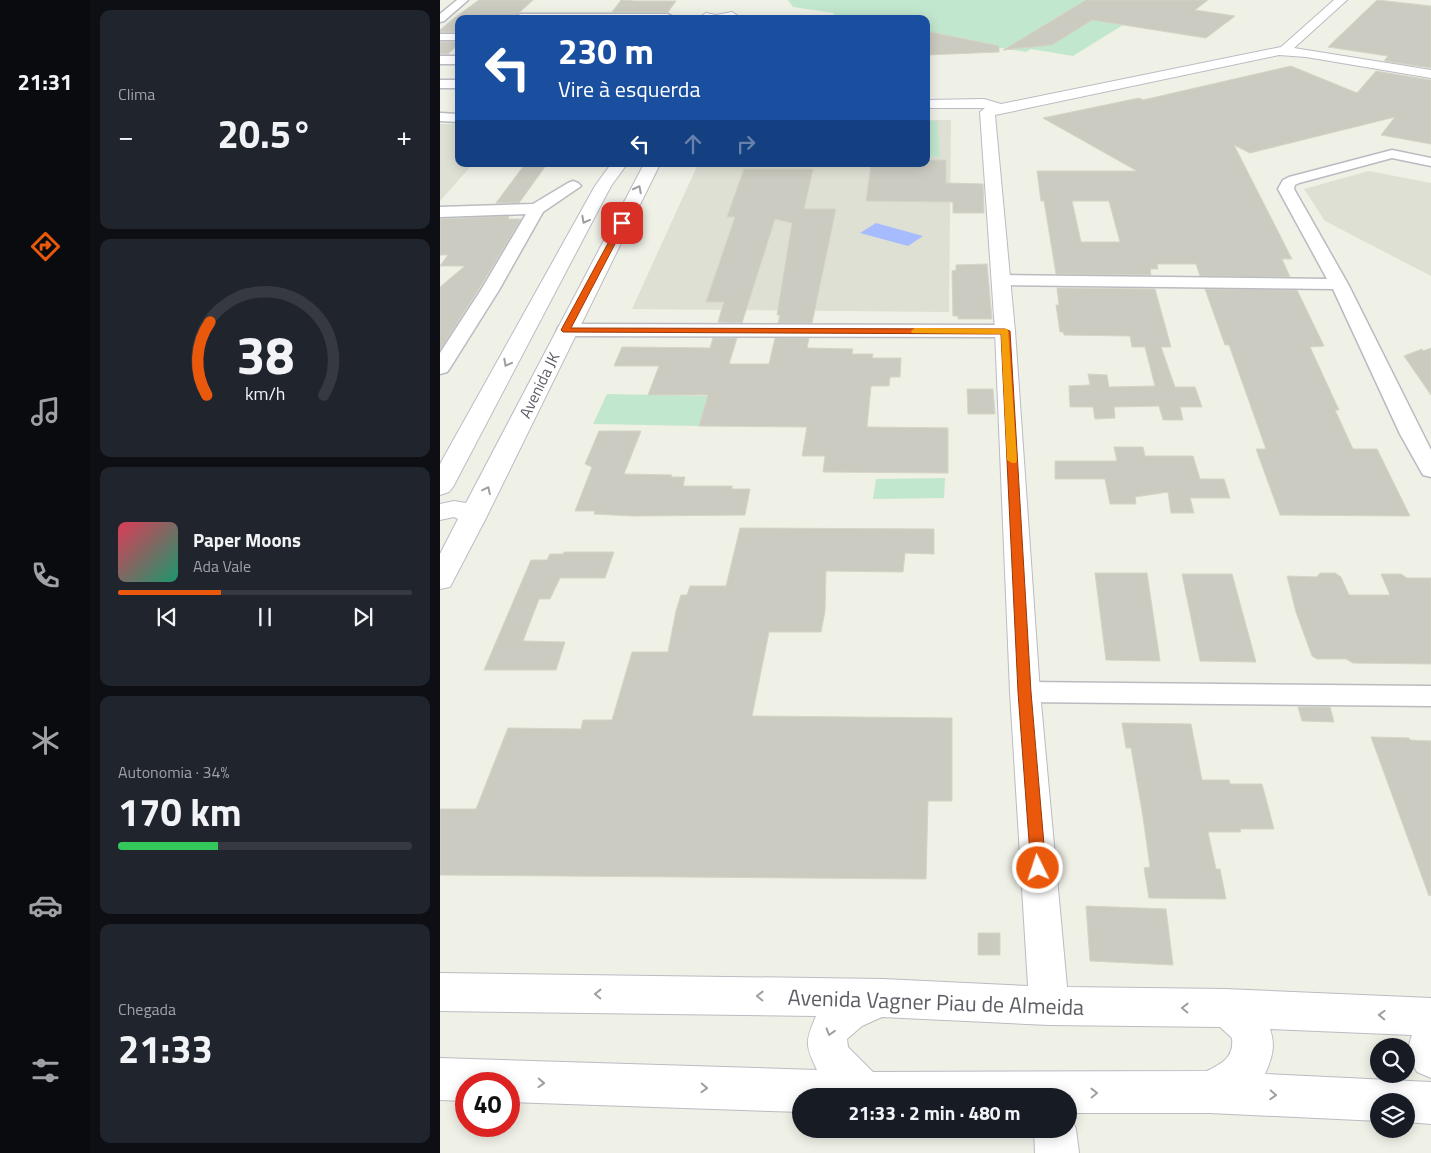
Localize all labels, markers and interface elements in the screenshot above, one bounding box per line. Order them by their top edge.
text: 230 m [558,24,654,78]
icon: left [475,35,540,100]
text: 21:31 [18,65,72,99]
text: Vire à esquerda [558,72,701,106]
text: Clima [118,82,155,106]
text: 20.5° [218,105,312,163]
text: − [118,114,134,157]
text: + [396,114,412,157]
icon: left [626,130,654,158]
icon: ahead [679,130,707,158]
icon: right [732,130,760,158]
one-way arrow [632,185,642,194]
pin [601,202,643,244]
icon: arrive [608,209,636,237]
one-way arrow [581,215,591,224]
icon: directions [28,229,63,264]
text: 38 [236,315,294,394]
street label: Avenida JK [513,348,565,422]
one-way arrow [503,357,513,366]
text: km/h [245,380,285,407]
icon: music [28,394,63,429]
one-way arrow [481,486,491,495]
text: Paper Moons [193,525,301,554]
text: Ada Vale [193,554,251,578]
icon: phone [28,558,63,593]
icon: previous [153,603,181,631]
icon: pause [251,603,279,631]
icon: next [349,603,377,631]
icon: climate [28,723,63,758]
text: Autonomia · 34% [118,760,229,784]
text: 170 km [118,783,242,841]
position arrow [1011,841,1063,893]
icon: car [28,888,63,923]
street label: Avenida Vagner Piau de Almeida [787,980,1085,1024]
one-way arrow [593,989,601,999]
one-way arrow [756,991,764,1002]
text: Chegada [118,997,176,1021]
one-way arrow [1181,1003,1188,1013]
one-way arrow [1378,1010,1386,1020]
text: 21:33 [118,1020,213,1078]
one-way arrow [826,1028,836,1036]
map controls [1370,1038,1415,1138]
button: search [1370,1038,1415,1083]
icon: filters [28,1053,63,1088]
speed limit sign: 40 [455,1072,520,1137]
one-way arrow [537,1077,545,1088]
one-way arrow [700,1082,708,1093]
one-way arrow [1090,1088,1098,1098]
one-way arrow [1270,1090,1278,1101]
button: layers [1370,1093,1415,1138]
text: 21:33 · 2 min · 480 m [848,1098,1021,1127]

